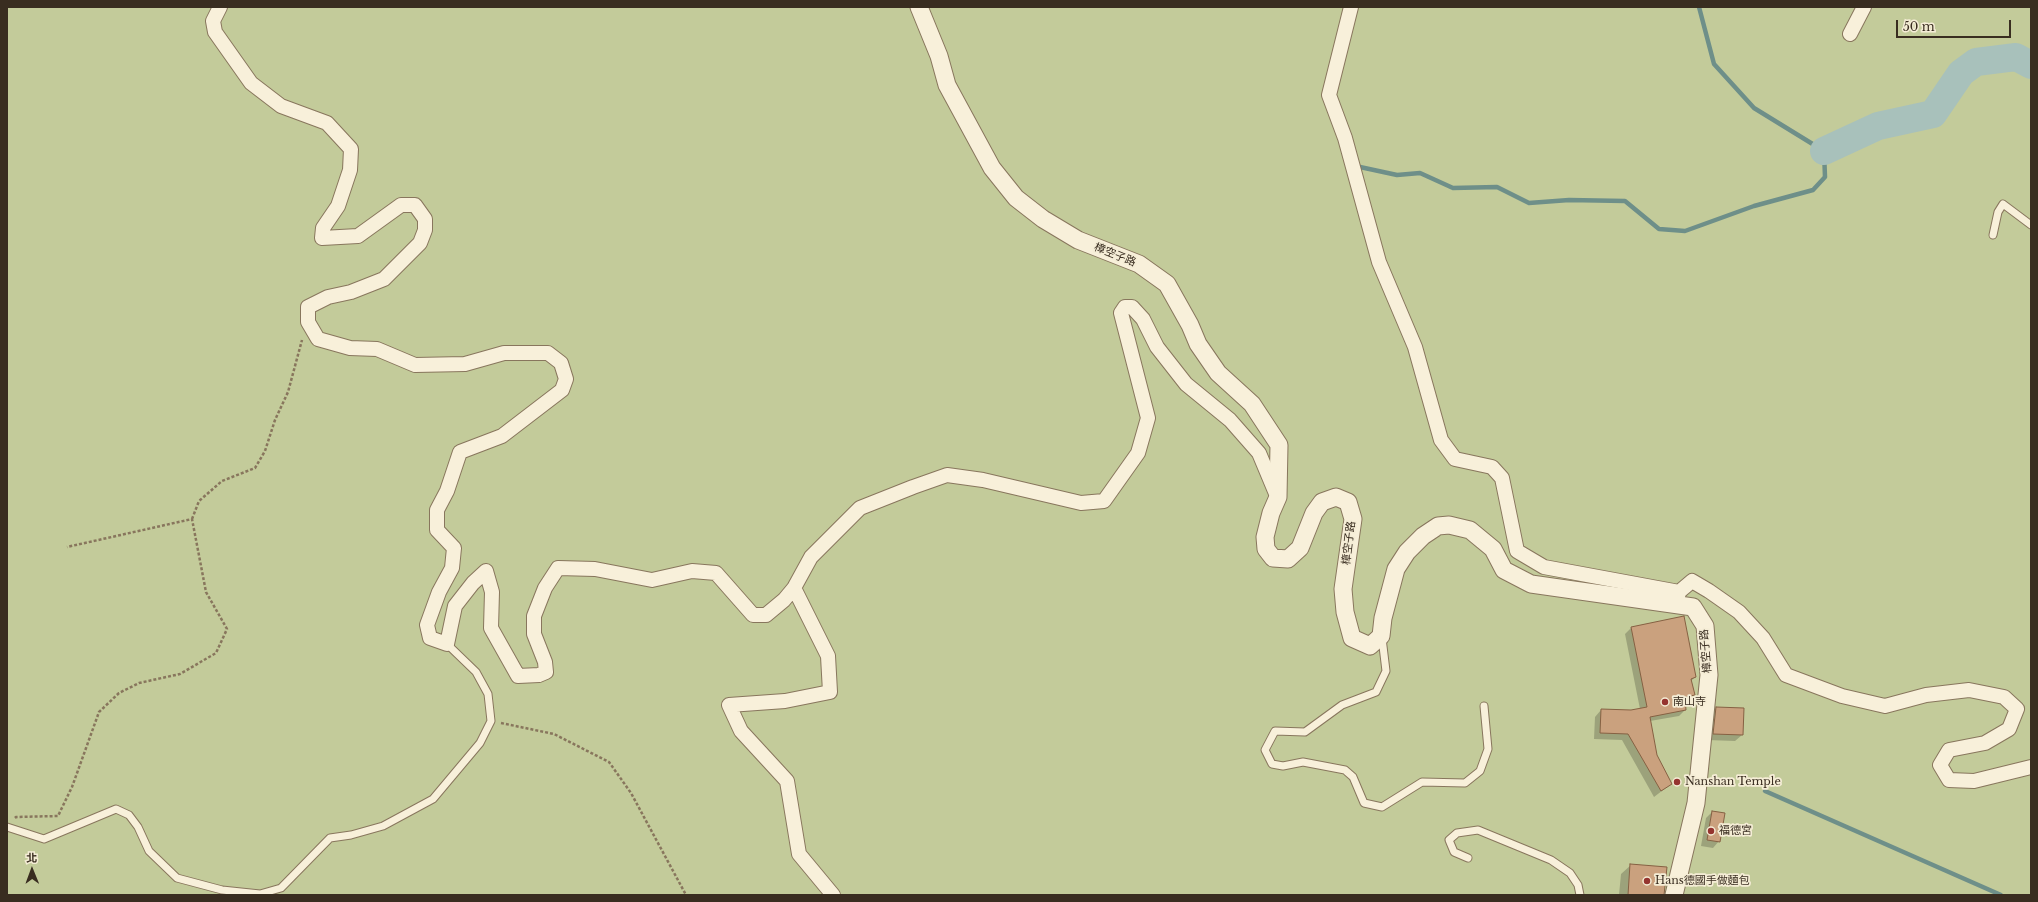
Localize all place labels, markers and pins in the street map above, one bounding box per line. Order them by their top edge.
place label: 南山寺 [1673,695,1706,709]
marker: 南山寺 [1660,697,1670,707]
place label: Nanshan Temple [1685,775,1781,789]
marker: Nanshan Temple [1672,777,1682,787]
place label: 福德宮 [1719,824,1752,838]
marker: 福德宮 [1706,826,1716,836]
place label: Hans德國手做麵包 [1655,874,1750,888]
marker: Hans德國手做麵包 [1642,876,1652,886]

